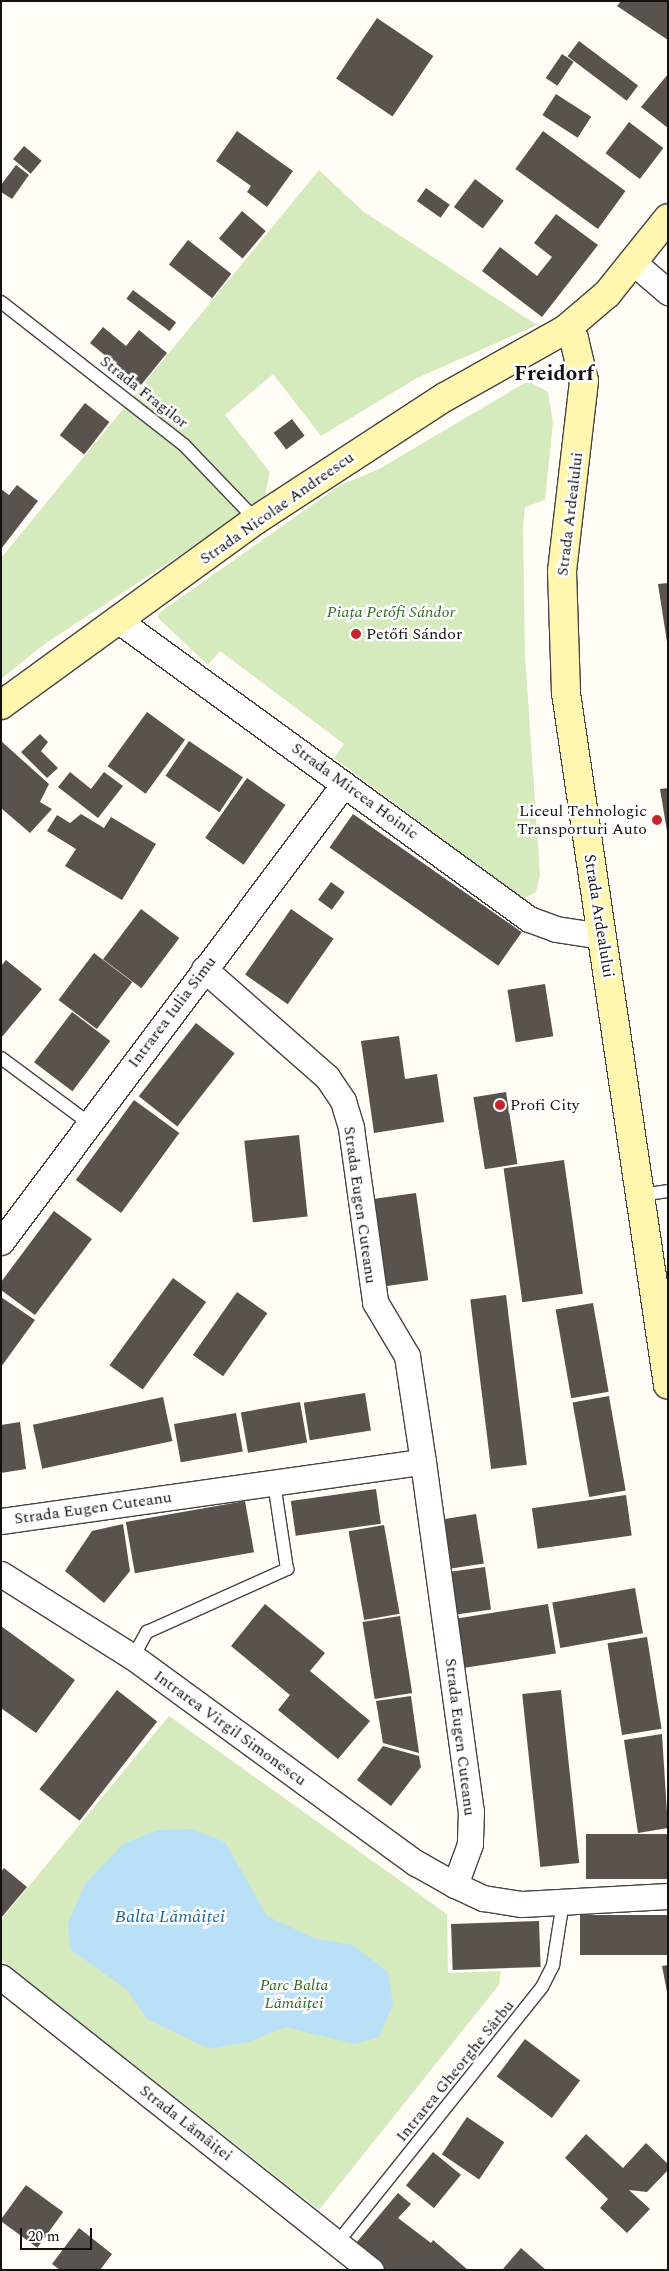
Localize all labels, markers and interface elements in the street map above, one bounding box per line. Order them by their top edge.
street label: Strada Fragilor [96,352,192,432]
district label: Freidorf [514,361,594,387]
street label: Strada Nicolae Andreescu [196,447,358,569]
street label: Strada Ardealului [553,451,587,577]
park label: Piața Petőfi Sándor [327,602,455,622]
place label: Petőfi Sándor [366,624,462,644]
marker: Petőfi Sándor [350,628,362,640]
street label: Strada Mircea Hoinic [288,739,422,843]
place label: Liceul Tehnologic Transporturi Auto [517,801,647,839]
marker: Liceul Tehnologic Transporturi Auto [651,814,663,826]
street label: Strada Ardealului [580,853,618,979]
street label: Intrarea Iulia Simu [124,952,220,1072]
place label: Profi City [510,1095,579,1115]
marker: Profi City [494,1099,506,1111]
street label: Strada Eugen Cuteanu [339,1125,381,1285]
street label: Strada Eugen Cuteanu [13,1487,173,1529]
street label: Strada Eugen Cuteanu [441,1657,479,1817]
street label: Intrarea Virgil Simonescu [150,1666,310,1790]
water label: Balta Lămâiței [115,1906,225,1928]
park label: Parc Balta Lămâiței [260,1975,328,2013]
street label: Intrarea Gheorghe Sârbu [392,1996,518,2146]
street label: Strada Lămâiței [136,2081,236,2165]
scale bar [22,2218,95,2250]
text: 20 m [28,2225,60,2248]

